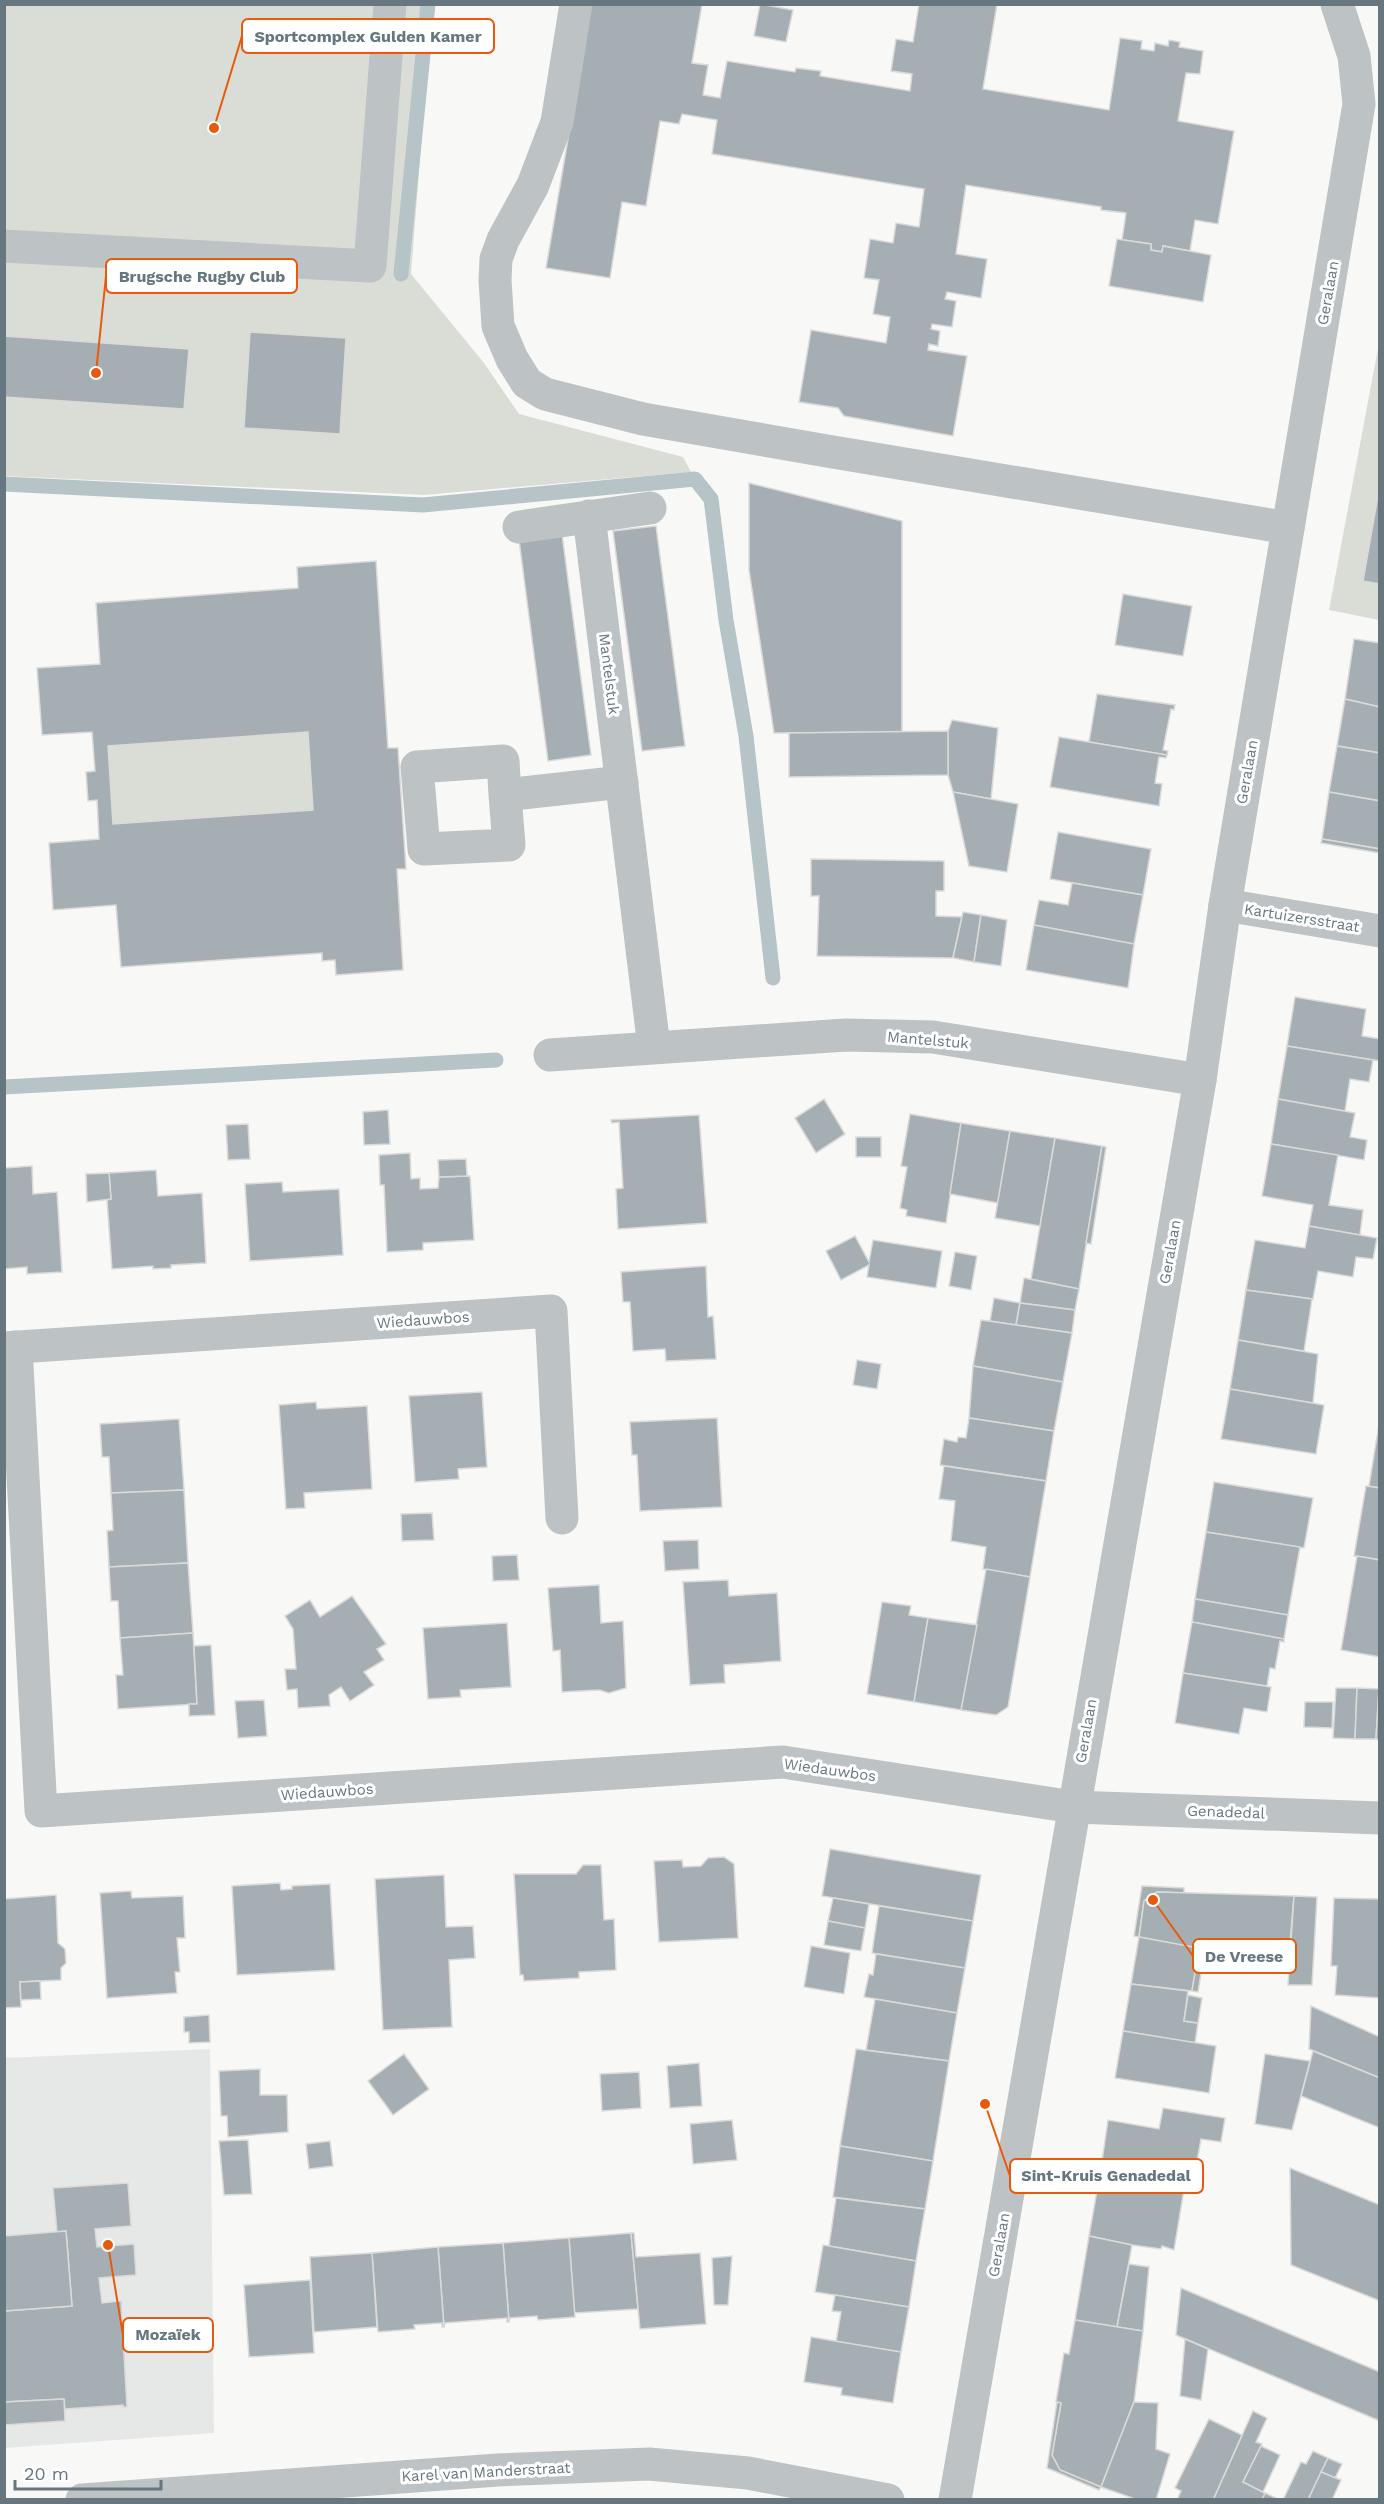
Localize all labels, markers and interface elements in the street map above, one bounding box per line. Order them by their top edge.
callout: Sportcomplex Gulden Kamer [242,19,494,53]
text: Sportcomplex Gulden Kamer [254,27,482,46]
callout: Brugsche Rugby Club [106,259,297,293]
street label: Geralaan [1314,260,1342,326]
text: Brugsche Rugby Club [119,267,285,286]
street label: Mantelstuk [595,632,623,716]
street label: Geralaan [1233,739,1261,805]
street label: Kartuizersstraat [1243,900,1362,936]
street label: Mantelstuk [886,1027,970,1053]
street label: Geralaan [1156,1219,1184,1285]
street label: Wiedauwbos [376,1308,470,1332]
street label: Geralaan [1072,1698,1100,1764]
street label: Wiedauwbos [783,1755,877,1785]
street label: Wiedauwbos [280,1780,374,1804]
street label: Genadedal [1187,1802,1266,1822]
callout: De Vreese [1193,1939,1296,1973]
text: De Vreese [1205,1947,1283,1966]
callout: Sint-Kruis Genadedal [1010,2159,1203,2193]
text: Sint-Kruis Genadedal [1021,2166,1191,2185]
street label: Geralaan [985,2212,1013,2278]
callout: Mozaïek [123,2318,213,2352]
text: Mozaïek [135,2325,201,2344]
scale bar [15,2453,160,2491]
street label: Karel van Manderstraat [401,2459,572,2485]
text: 20 m [24,2463,69,2484]

